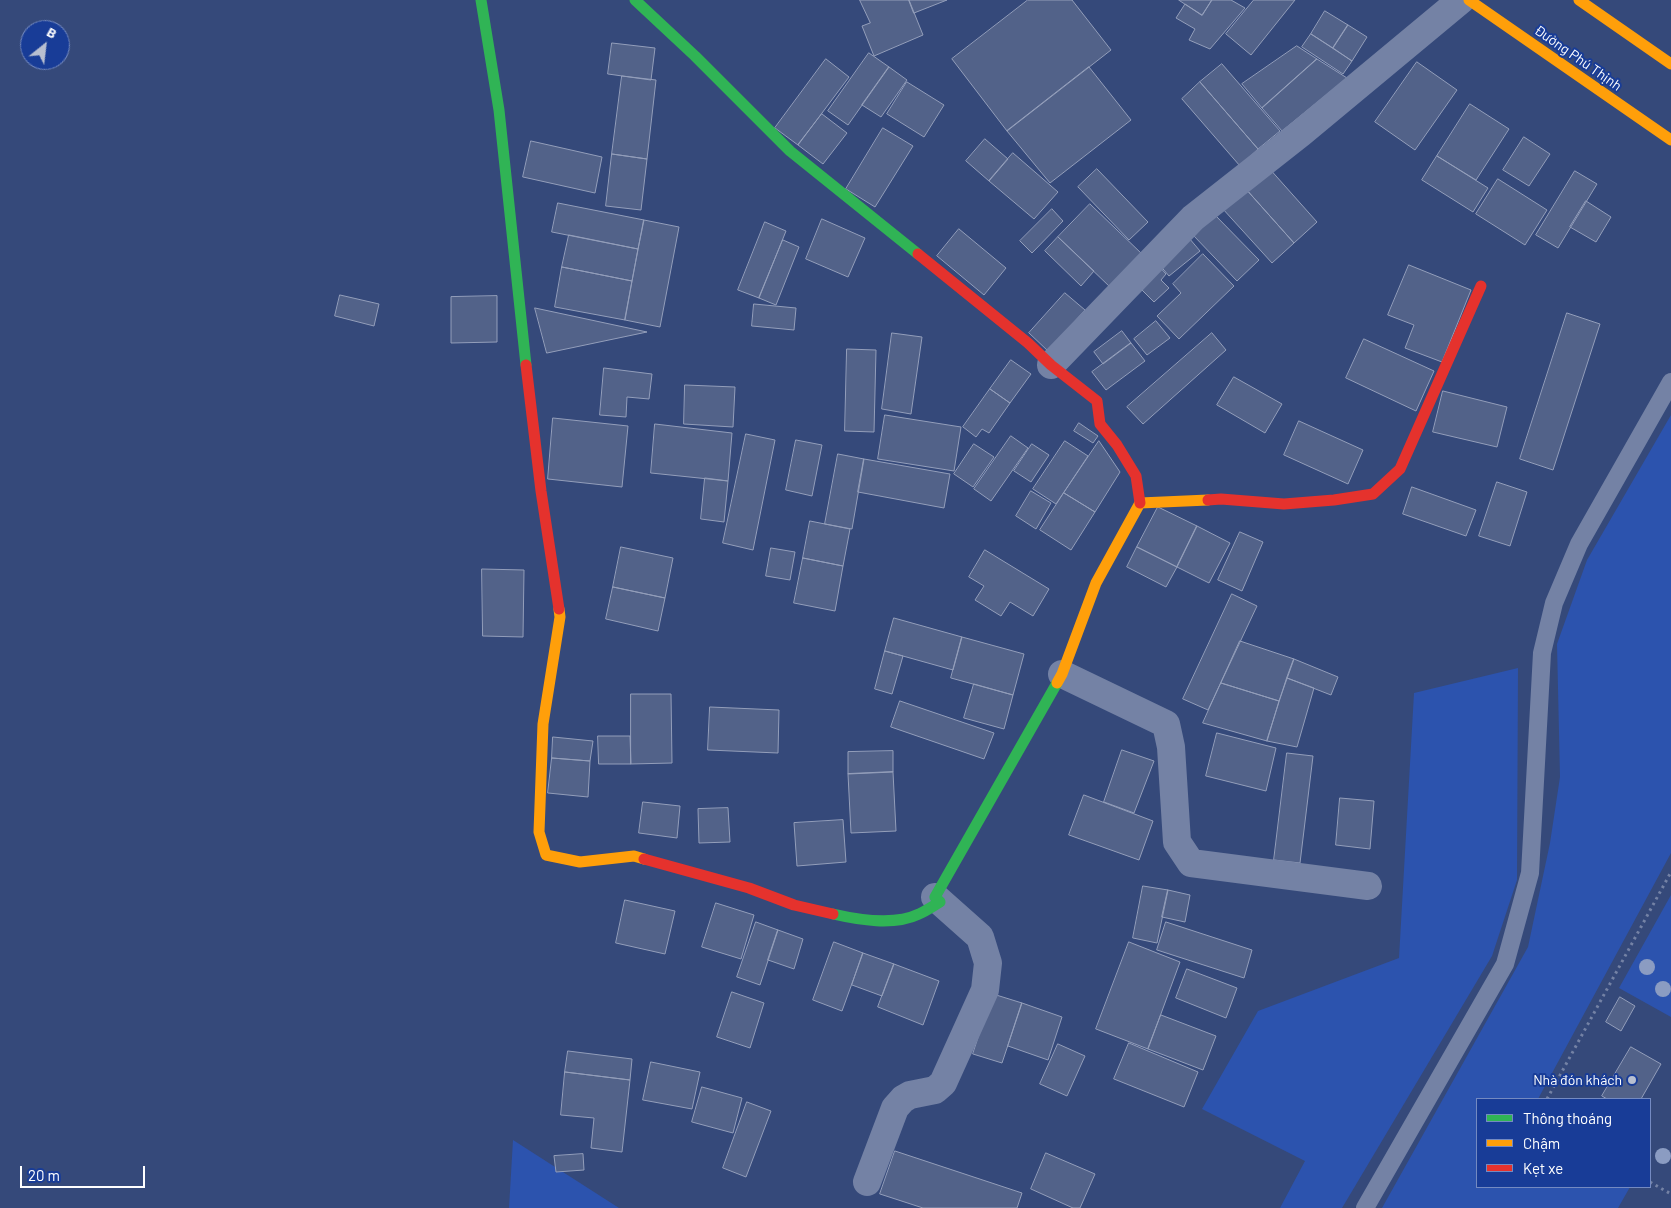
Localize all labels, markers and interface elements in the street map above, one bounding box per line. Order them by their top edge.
north arrow [20,20,70,70]
street label: Đường Phú Thịnh [1531,22,1625,94]
text: B [44,23,60,42]
place label: Nhà đón khách [1533,1072,1622,1088]
marker: Nhà đón khách [1626,1074,1638,1086]
legend [1476,1098,1651,1188]
text: Thông thoáng [1523,1109,1612,1127]
text: Chậm [1523,1134,1560,1152]
scale bar [22,1156,148,1188]
text: Kẹt xe [1523,1159,1563,1177]
text: 20 m [28,1166,60,1184]

